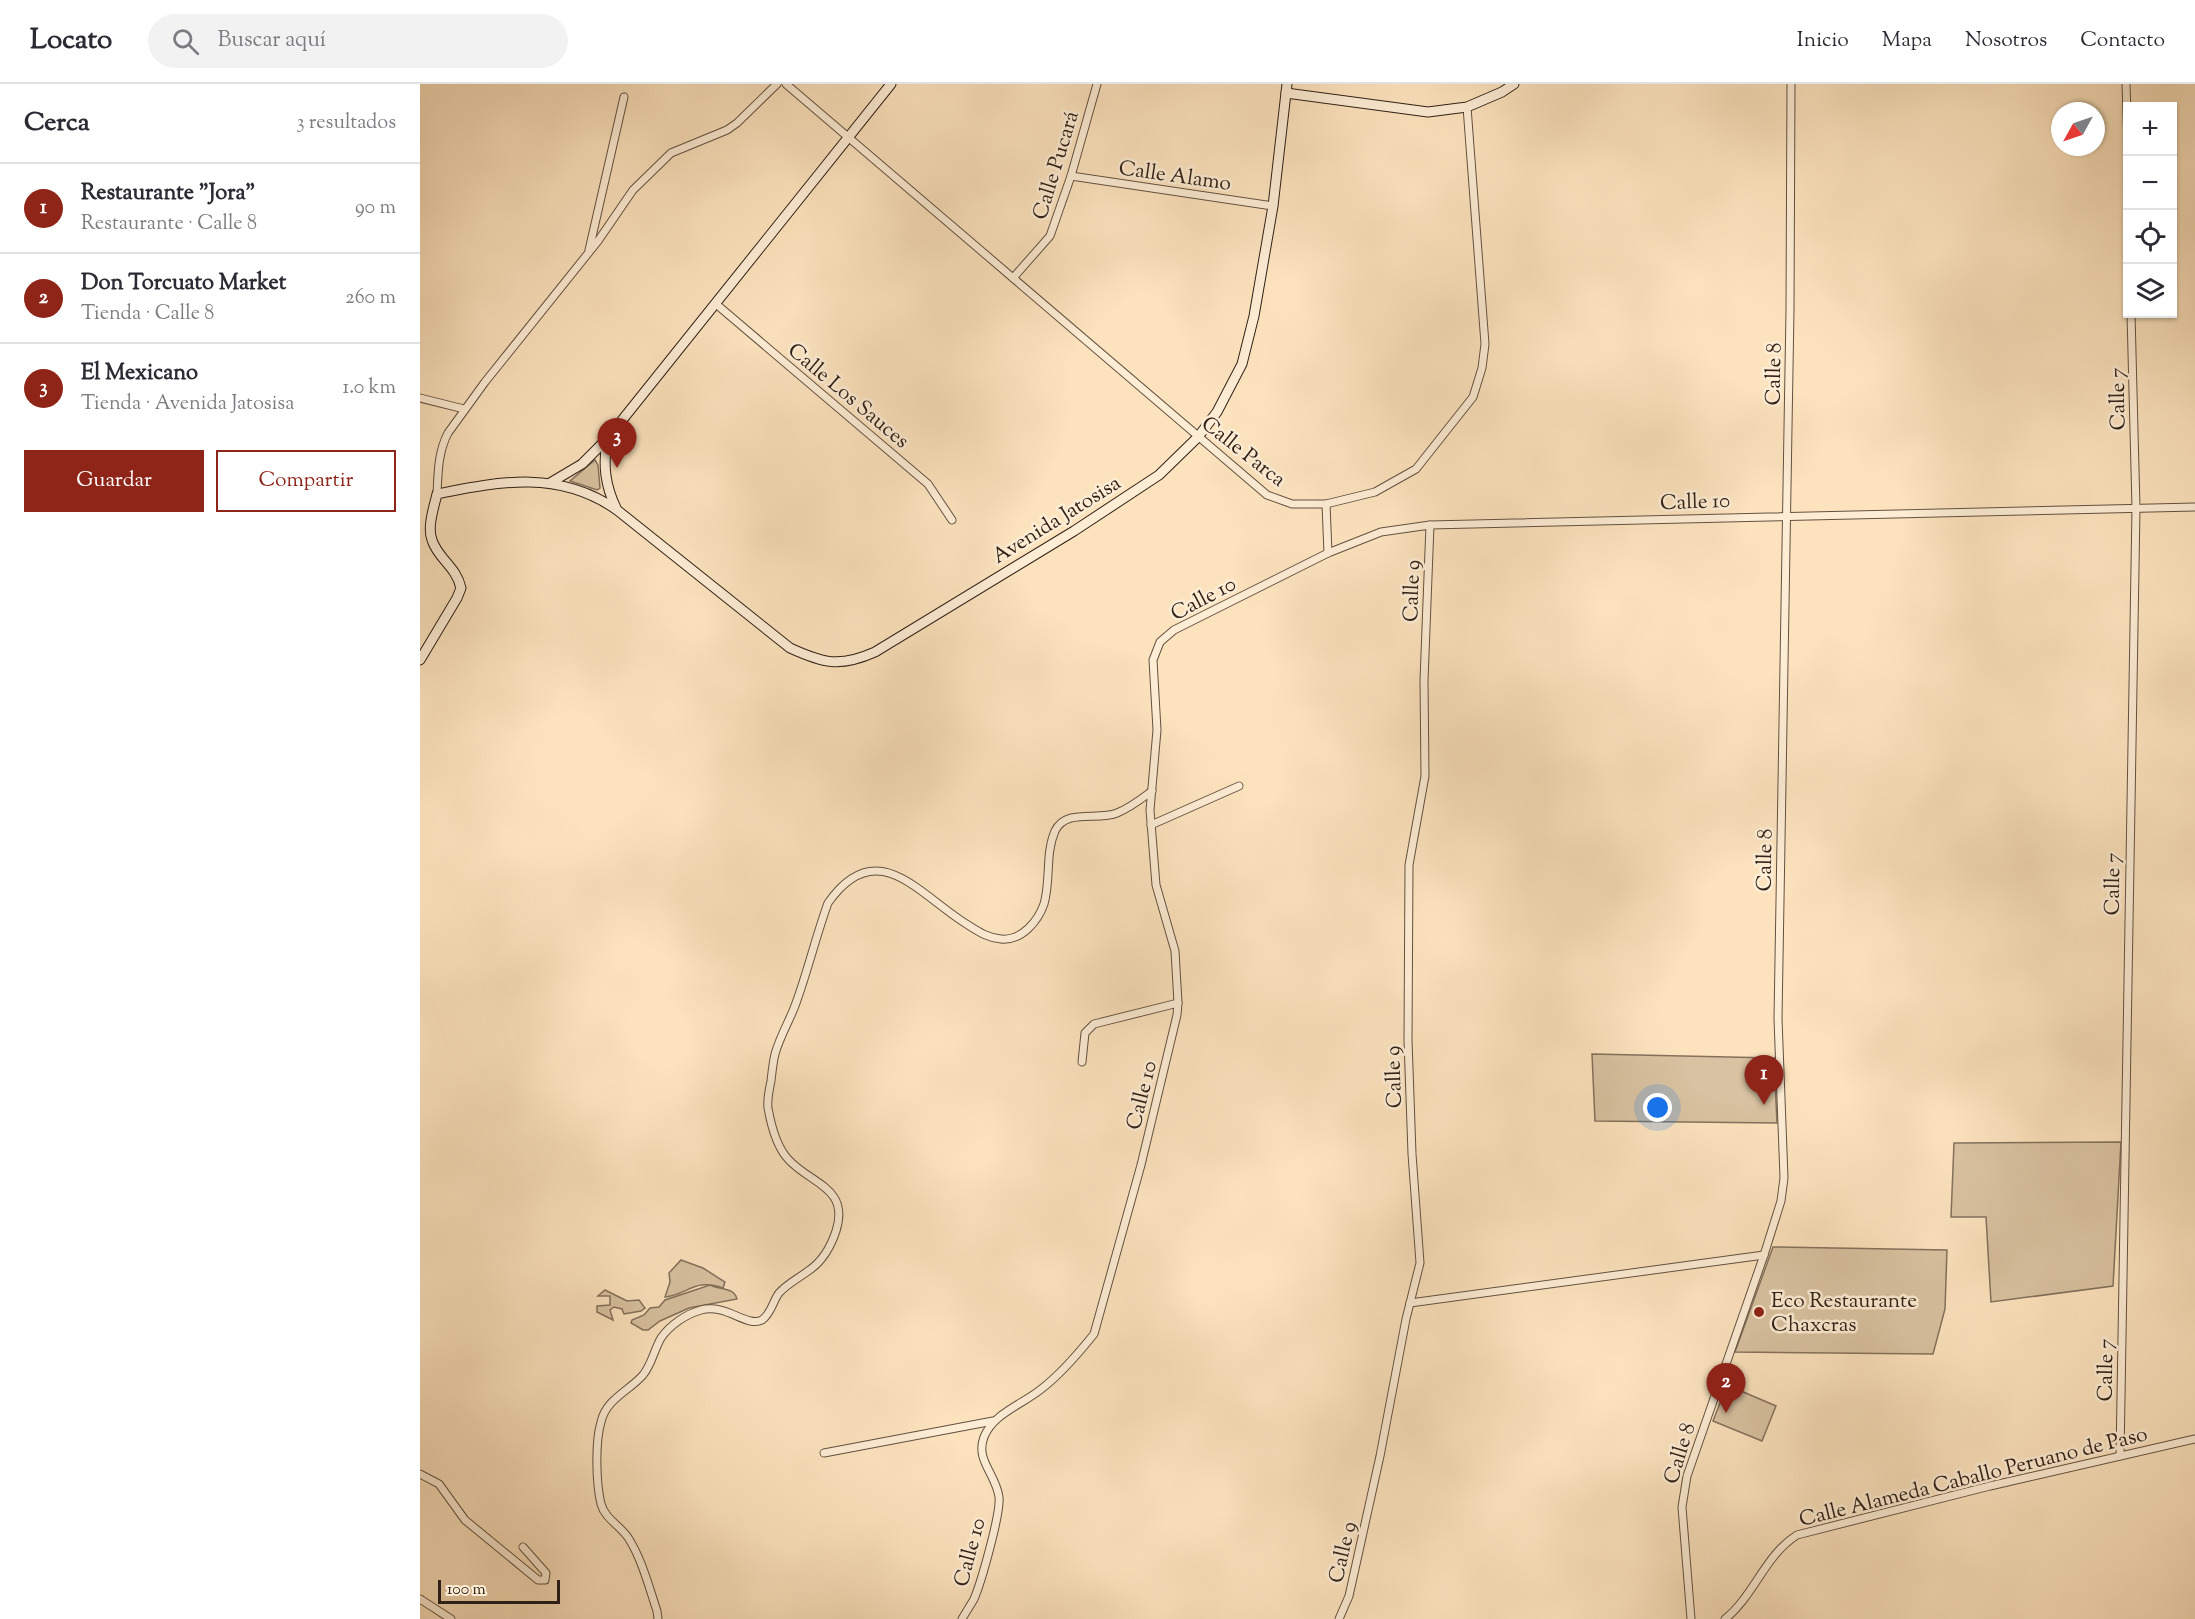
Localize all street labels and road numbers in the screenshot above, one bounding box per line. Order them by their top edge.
street label: Calle Pucará [1026,107,1088,224]
street label: Calle Alamo [1117,154,1233,200]
street label: Calle Los Sauces [780,337,915,456]
street label: Calle 8 [1759,342,1791,406]
street label: Calle 7 [2103,367,2135,431]
street label: Calle Parca [1194,410,1292,495]
street label: Avenida Jatosisa [987,469,1128,572]
street label: Calle 10 [1660,487,1731,519]
street label: Calle 9 [1397,559,1429,623]
street label: Calle 10 [1166,570,1242,629]
street label: Calle 8 [1750,828,1782,892]
street label: Calle 7 [2098,852,2130,916]
street label: Calle 9 [1379,1045,1411,1109]
street label: Calle 10 [1120,1058,1166,1133]
street label: Calle 7 [2091,1338,2123,1402]
street label: Calle 8 [1657,1419,1704,1488]
street label: Calle Alameda Caballo Peruano de Paso [1796,1420,2151,1536]
street label: Calle 10 [947,1515,994,1590]
street label: Calle 9 [1322,1519,1366,1586]

